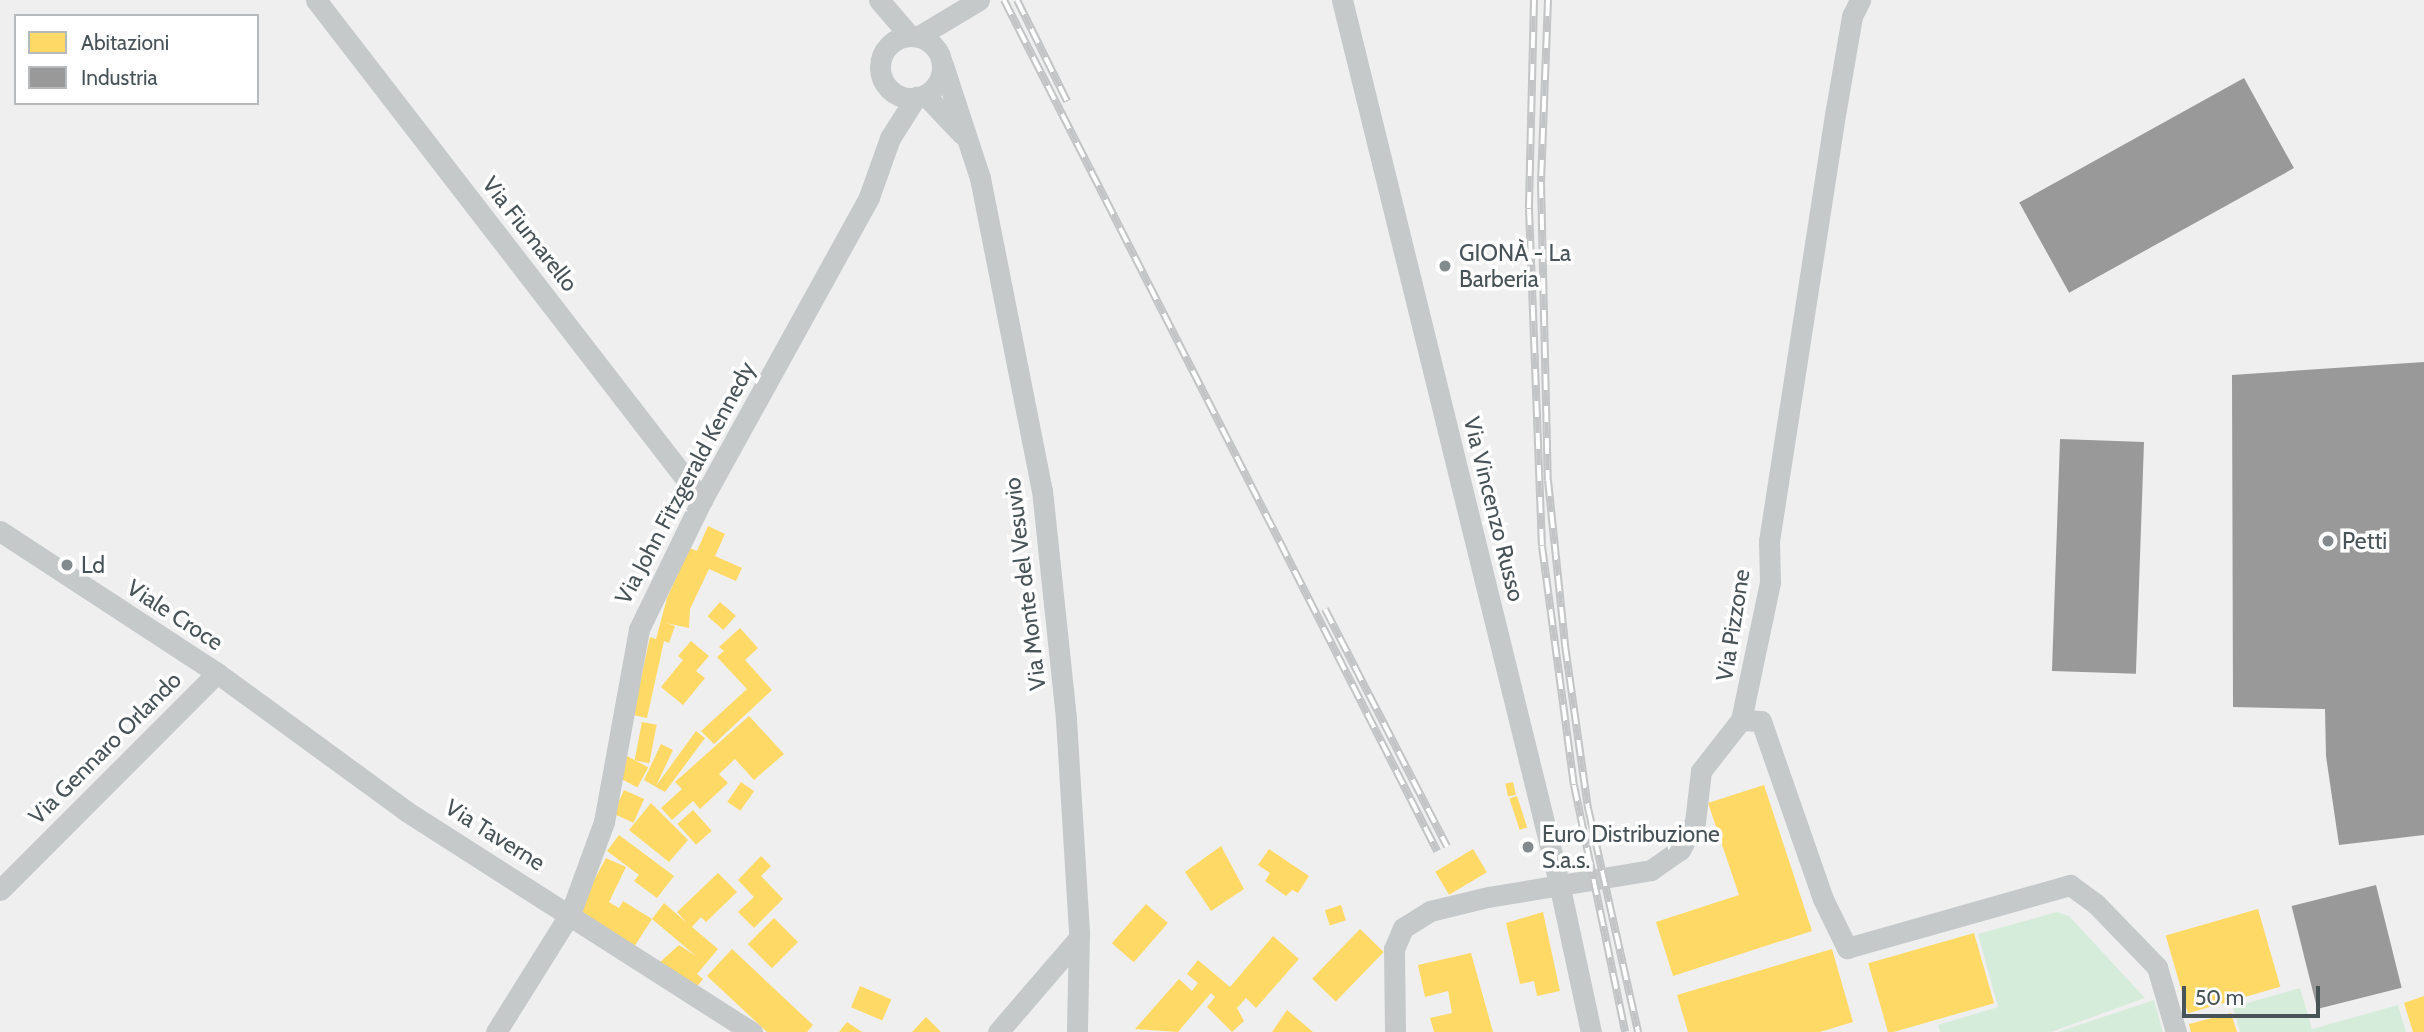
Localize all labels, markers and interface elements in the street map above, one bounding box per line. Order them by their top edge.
legend [14,14,259,105]
text: Abitazioni [81,30,169,55]
text: Industria [81,65,158,90]
street label: Via Fiumarello [477,171,583,297]
place label: GIONÀ - La Barberia [1459,239,1571,293]
marker: GIONÀ - La Barberia [1437,258,1453,274]
street label: Via John Fitzgerald Kennedy [609,357,761,609]
street label: Via Vincenzo Russo [1458,414,1530,604]
street label: Via Monte del Vesuvio [998,476,1052,692]
place label: Petti [2342,527,2387,555]
marker: Petti [2320,533,2336,549]
place label: Ld [81,551,105,579]
marker: Ld [59,557,75,573]
street label: Via Pizzone [1711,567,1755,683]
street label: Viale Croce [122,574,228,656]
street label: Via Gennaro Orlando [23,666,187,830]
street label: Via Taverne [440,794,550,876]
place label: Euro Distribuzione S.a.s. [1542,820,1720,874]
marker: Euro Distribuzione S.a.s. [1520,839,1536,855]
scale bar [2186,972,2324,1016]
text: 50 m [2195,985,2244,1010]

